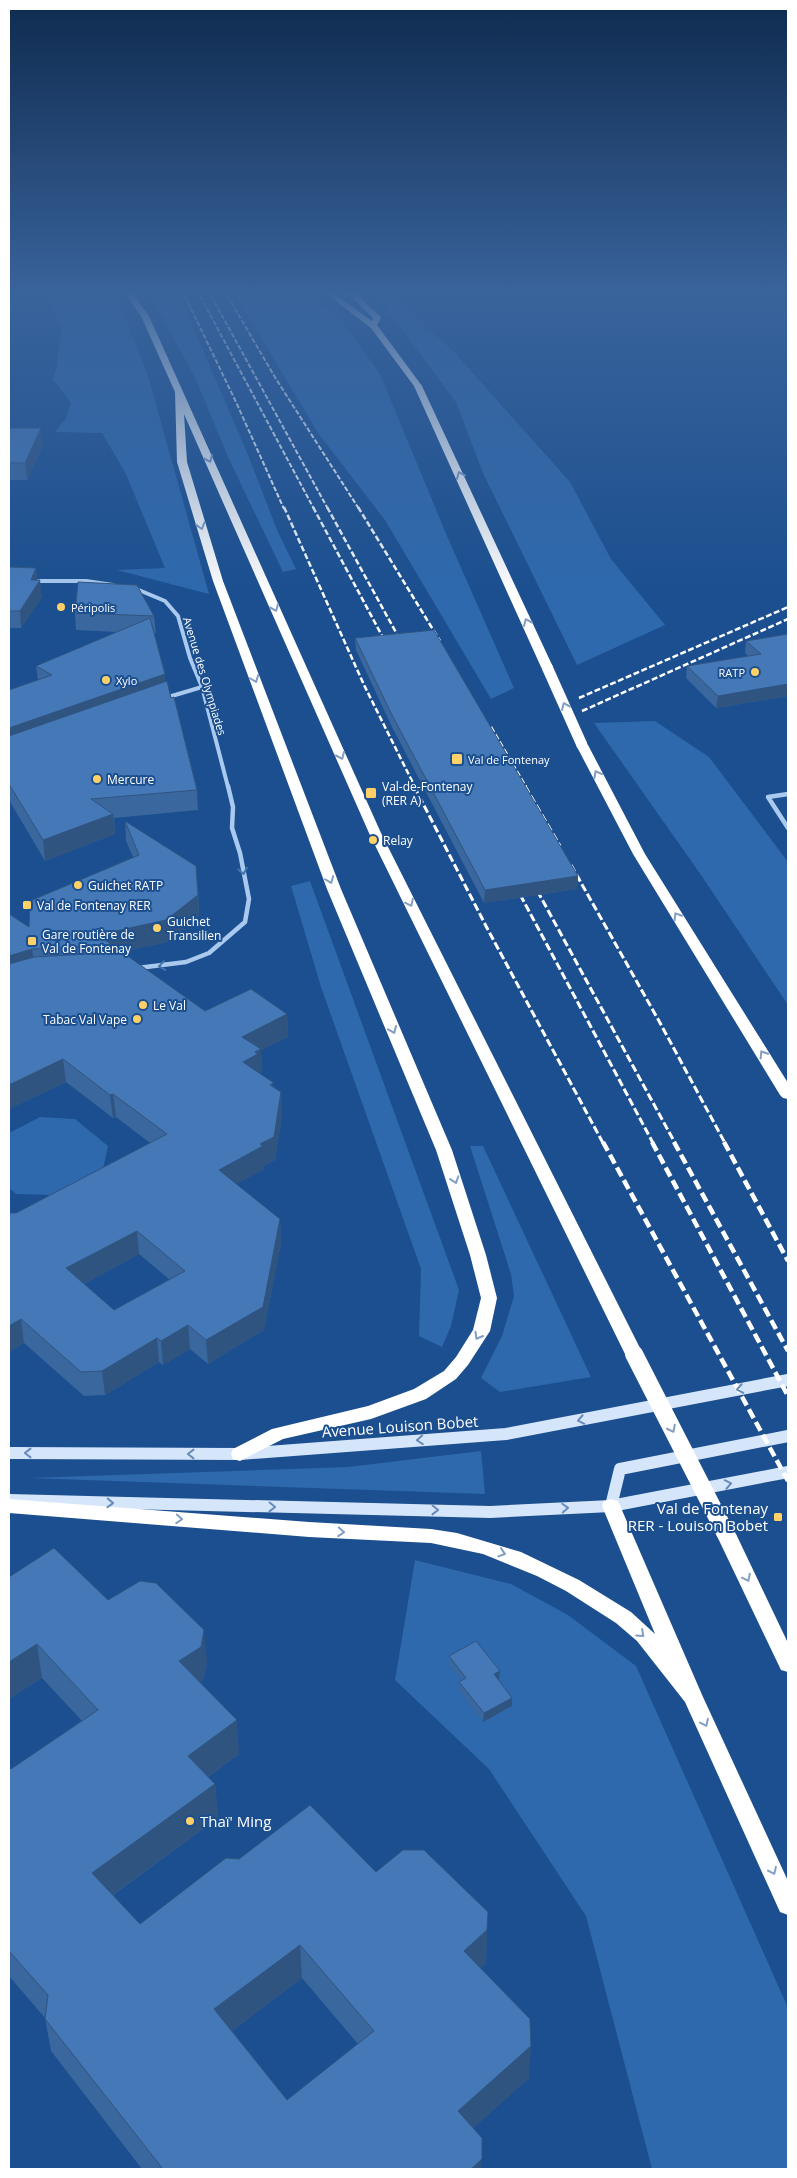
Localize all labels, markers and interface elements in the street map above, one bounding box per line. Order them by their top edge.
one-way arrow [202,454,213,463]
one-way arrow [456,471,466,480]
one-way arrow [196,521,206,529]
place label: Péripolis [71,600,115,615]
marker: Péripolis [55,601,67,613]
one-way arrow [268,603,279,612]
street label: Avenue des Olympiades [180,615,230,737]
one-way arrow [523,618,533,627]
place label: RATP [719,665,745,680]
marker: RATP [749,666,761,678]
place label: Xylo [116,673,138,688]
marker: Xylo [100,674,112,686]
one-way arrow [249,674,259,683]
one-way arrow [560,702,571,711]
one-way arrow [334,751,345,760]
marker: Val de Fontenay [450,752,464,766]
place label: Val de Fontenay [468,752,550,767]
place label: Mercure [107,771,154,788]
one-way arrow [593,771,603,780]
marker: Mercure [91,773,103,785]
place label: Val-de-Fontenay (RER A) [382,778,473,809]
marker: Val-de-Fontenay (RER A) [364,786,378,800]
place label: Relay [383,832,414,849]
marker: Relay [367,834,379,846]
one-way arrow [238,866,248,875]
one-way arrow [324,875,334,884]
place label: Guichet RATP [88,877,163,894]
marker: Guichet RATP [72,879,84,891]
place label: Val de Fontenay RER [37,897,151,914]
one-way arrow [404,898,414,907]
marker: Val de Fontenay RER [21,899,33,911]
one-way arrow [674,912,684,921]
place label: Guichet Transilien [167,913,221,944]
marker: Guichet Transilien [151,922,163,934]
place label: Gare routière de Val de Fontenay [42,926,135,957]
marker: Gare routière de Val de Fontenay [26,935,38,947]
one-way arrow [158,960,167,970]
place label: Le Val [153,997,186,1014]
marker: Le Val [137,999,149,1011]
place label: Tabac Val Vape [43,1011,127,1028]
marker: Tabac Val Vape [131,1013,143,1025]
one-way arrow [387,1025,398,1034]
one-way arrow [759,1050,769,1059]
one-way arrow [449,1175,459,1184]
one-way arrow [474,1330,484,1339]
one-way arrow [736,1384,745,1394]
street label: Avenue Louison Bobet [321,1411,479,1441]
one-way arrow [576,1414,585,1425]
one-way arrow [666,1423,676,1432]
one-way arrow [416,1435,424,1446]
one-way arrow [24,1448,32,1458]
one-way arrow [187,1449,194,1459]
one-way arrow [724,1479,732,1489]
one-way arrow [106,1498,114,1508]
place label: Val de Fontenay RER - Louison Bobet [628,1498,768,1535]
one-way arrow [269,1502,277,1512]
one-way arrow [561,1502,569,1513]
one-way arrow [431,1505,439,1516]
marker: Val de Fontenay RER - Louison Bobet [772,1511,784,1523]
one-way arrow [176,1514,184,1525]
one-way arrow [338,1526,346,1537]
one-way arrow [497,1547,505,1557]
one-way arrow [741,1573,751,1582]
one-way arrow [636,1628,645,1637]
one-way arrow [699,1718,709,1727]
place label: Thaï' Ming [200,1811,271,1831]
marker: Thaï' Ming [184,1815,196,1827]
one-way arrow [766,1865,776,1874]

